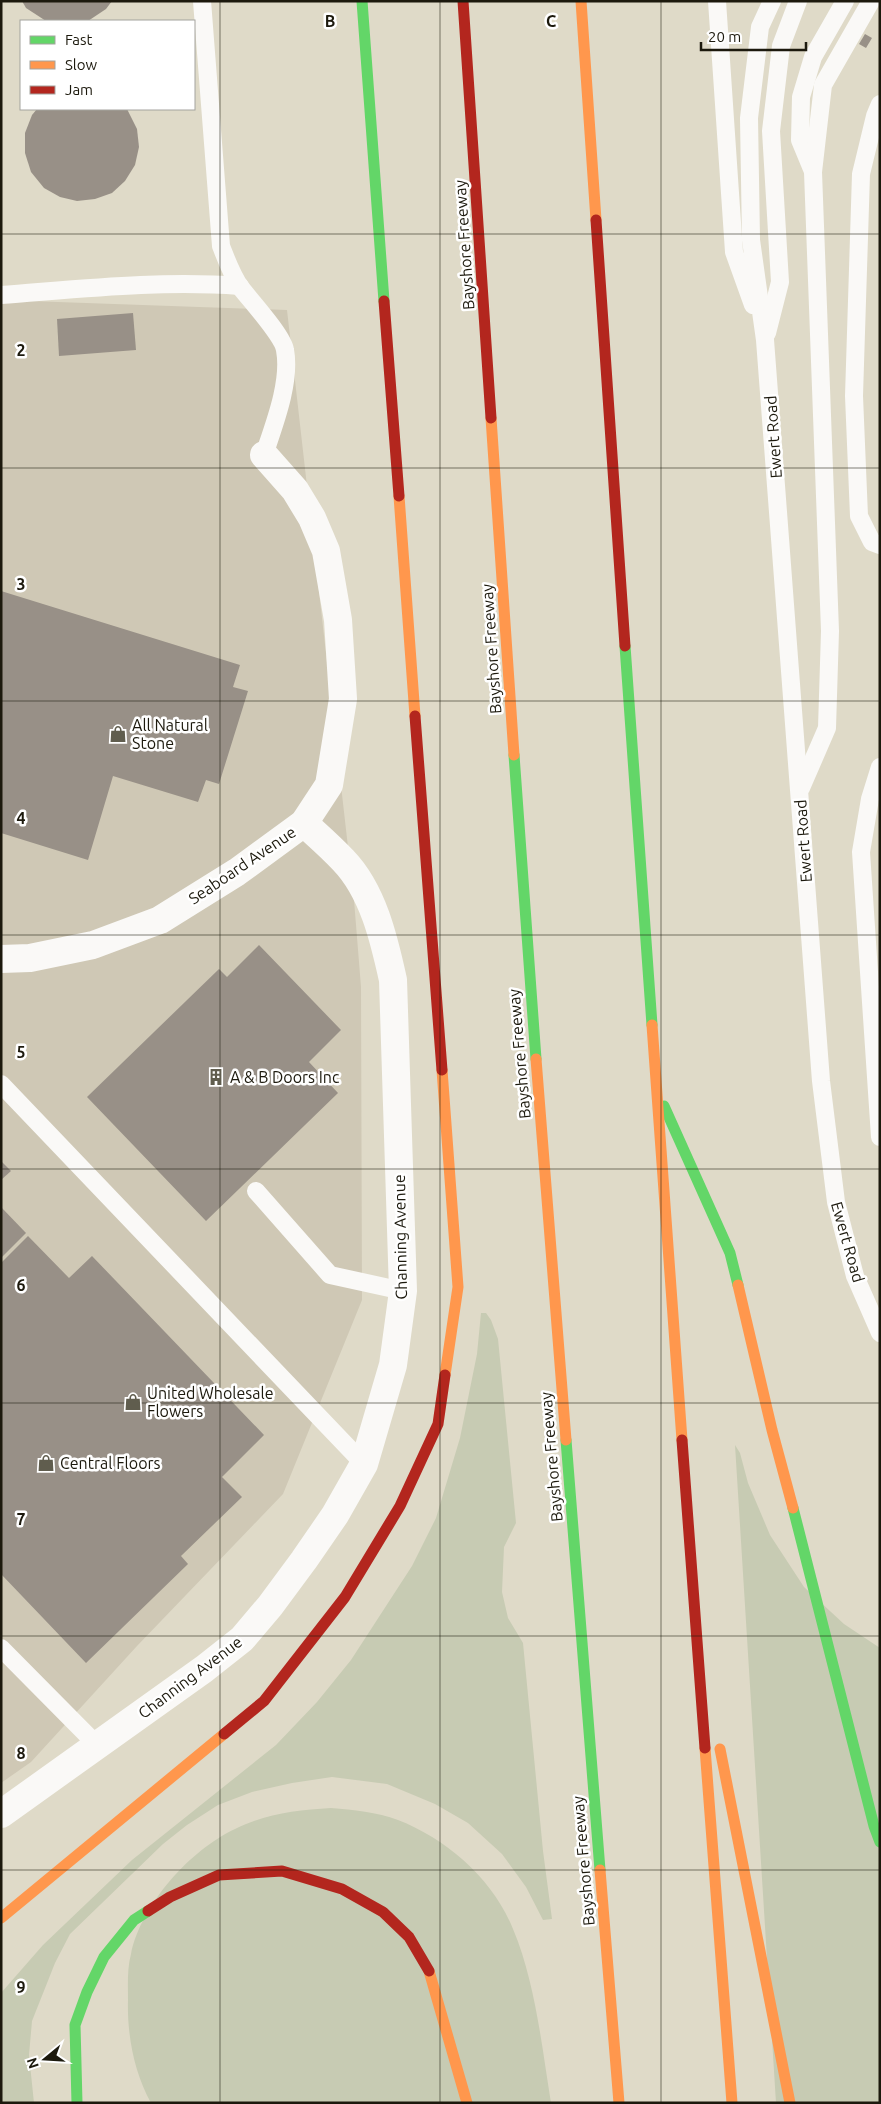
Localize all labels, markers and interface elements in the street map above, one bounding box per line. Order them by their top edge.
text: B [325,12,335,30]
text: C [546,12,556,30]
legend [20,20,195,110]
scale bar [701,20,806,52]
text: 20 m [708,28,741,45]
text: Fast [65,31,93,48]
text: Slow [65,56,98,73]
text: Jam [65,81,93,98]
street label: Bayshore Freeway [450,179,478,311]
text: 2 [16,341,26,359]
street label: Ewert Road [761,395,785,479]
text: 3 [16,575,26,593]
street label: Bayshore Freeway [477,583,505,715]
place label: All Natural Stone [132,716,208,752]
shop icon: All Natural Stone [108,724,128,744]
street label: Ewert Road [791,799,815,883]
text: 4 [16,809,26,827]
street label: Seaboard Avenue [185,822,299,908]
street label: Bayshore Freeway [504,988,534,1120]
text: 5 [16,1043,26,1061]
building icon: A & B Doors Inc [206,1067,226,1087]
place label: A & B Doors Inc [230,1068,340,1086]
street label: Channing Avenue [390,1174,410,1300]
street label: Ewert Road [828,1200,868,1284]
text: 6 [16,1276,26,1294]
place label: United Wholesale Flowers [147,1384,274,1420]
street label: Bayshore Freeway [536,1391,566,1523]
shop icon: United Wholesale Flowers [123,1392,143,1412]
shop icon: Central Floors [36,1453,56,1473]
place label: Central Floors [60,1454,161,1472]
text: 7 [16,1510,26,1528]
street label: Channing Avenue [135,1632,245,1722]
text: 8 [16,1744,26,1762]
street label: Bayshore Freeway [568,1795,598,1927]
text: 9 [16,1978,26,1996]
north arrow [20,2034,70,2084]
text: N [23,2056,42,2070]

